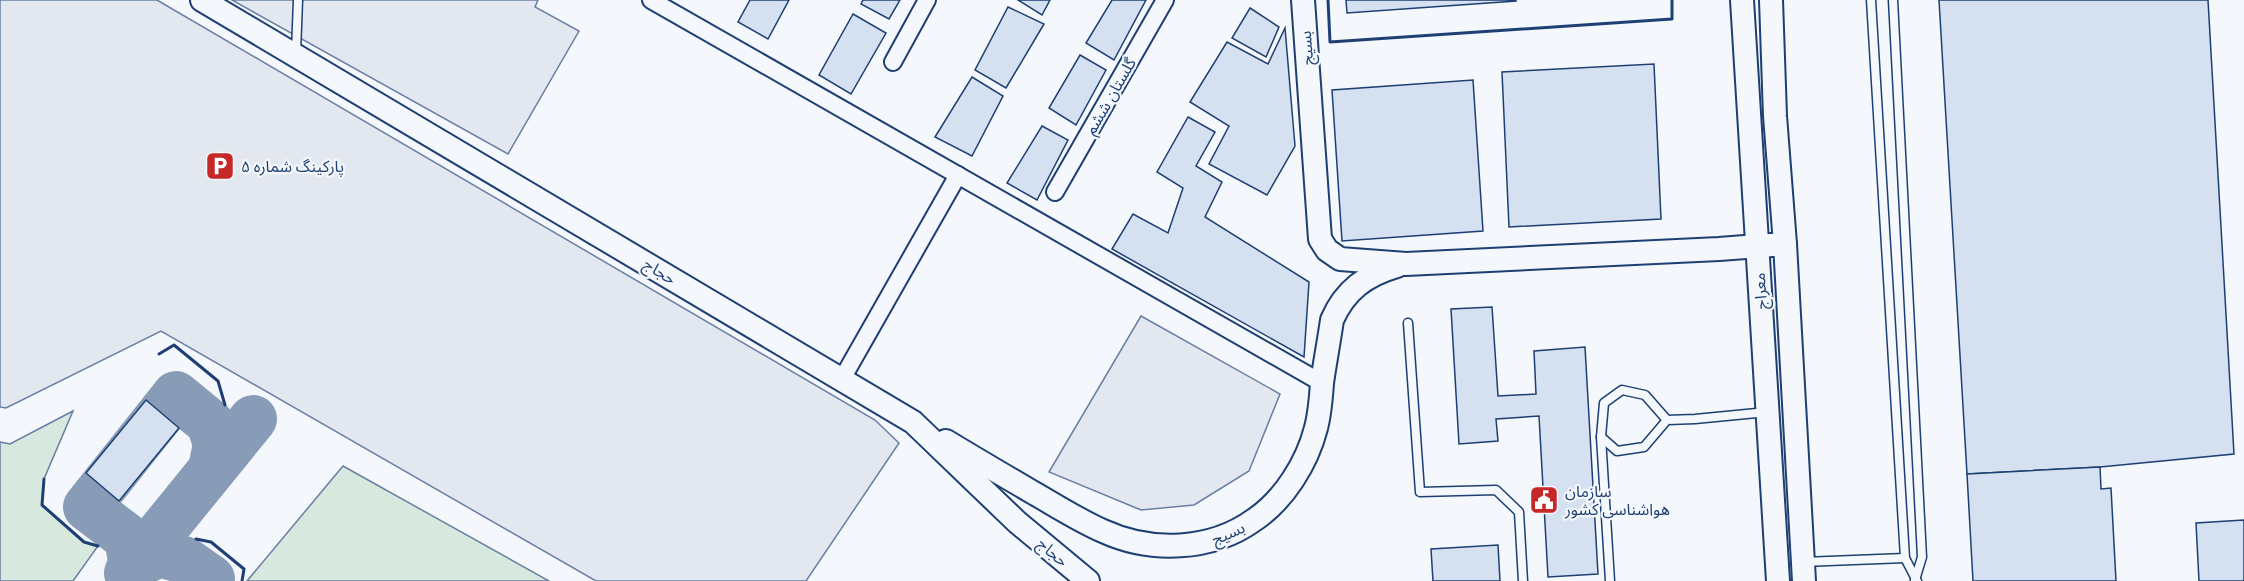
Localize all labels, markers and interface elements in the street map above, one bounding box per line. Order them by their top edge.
street label: بسیج [1296,30,1320,66]
street label: گلستان ششم [1081,54,1143,139]
parking icon: پارکینگ شماره ۵ [204,150,236,182]
place label: پارکینگ شماره ۵ [241,157,344,177]
street label: حجاج [639,254,679,291]
street label: معراج [1750,272,1774,310]
place label: سازمان هواشناسی کشور [1564,482,1670,519]
public building icon: سازمان هواشناسی کشور [1528,484,1560,516]
street label: بسیج [1209,518,1249,552]
street label: حجاج [1031,534,1072,573]

